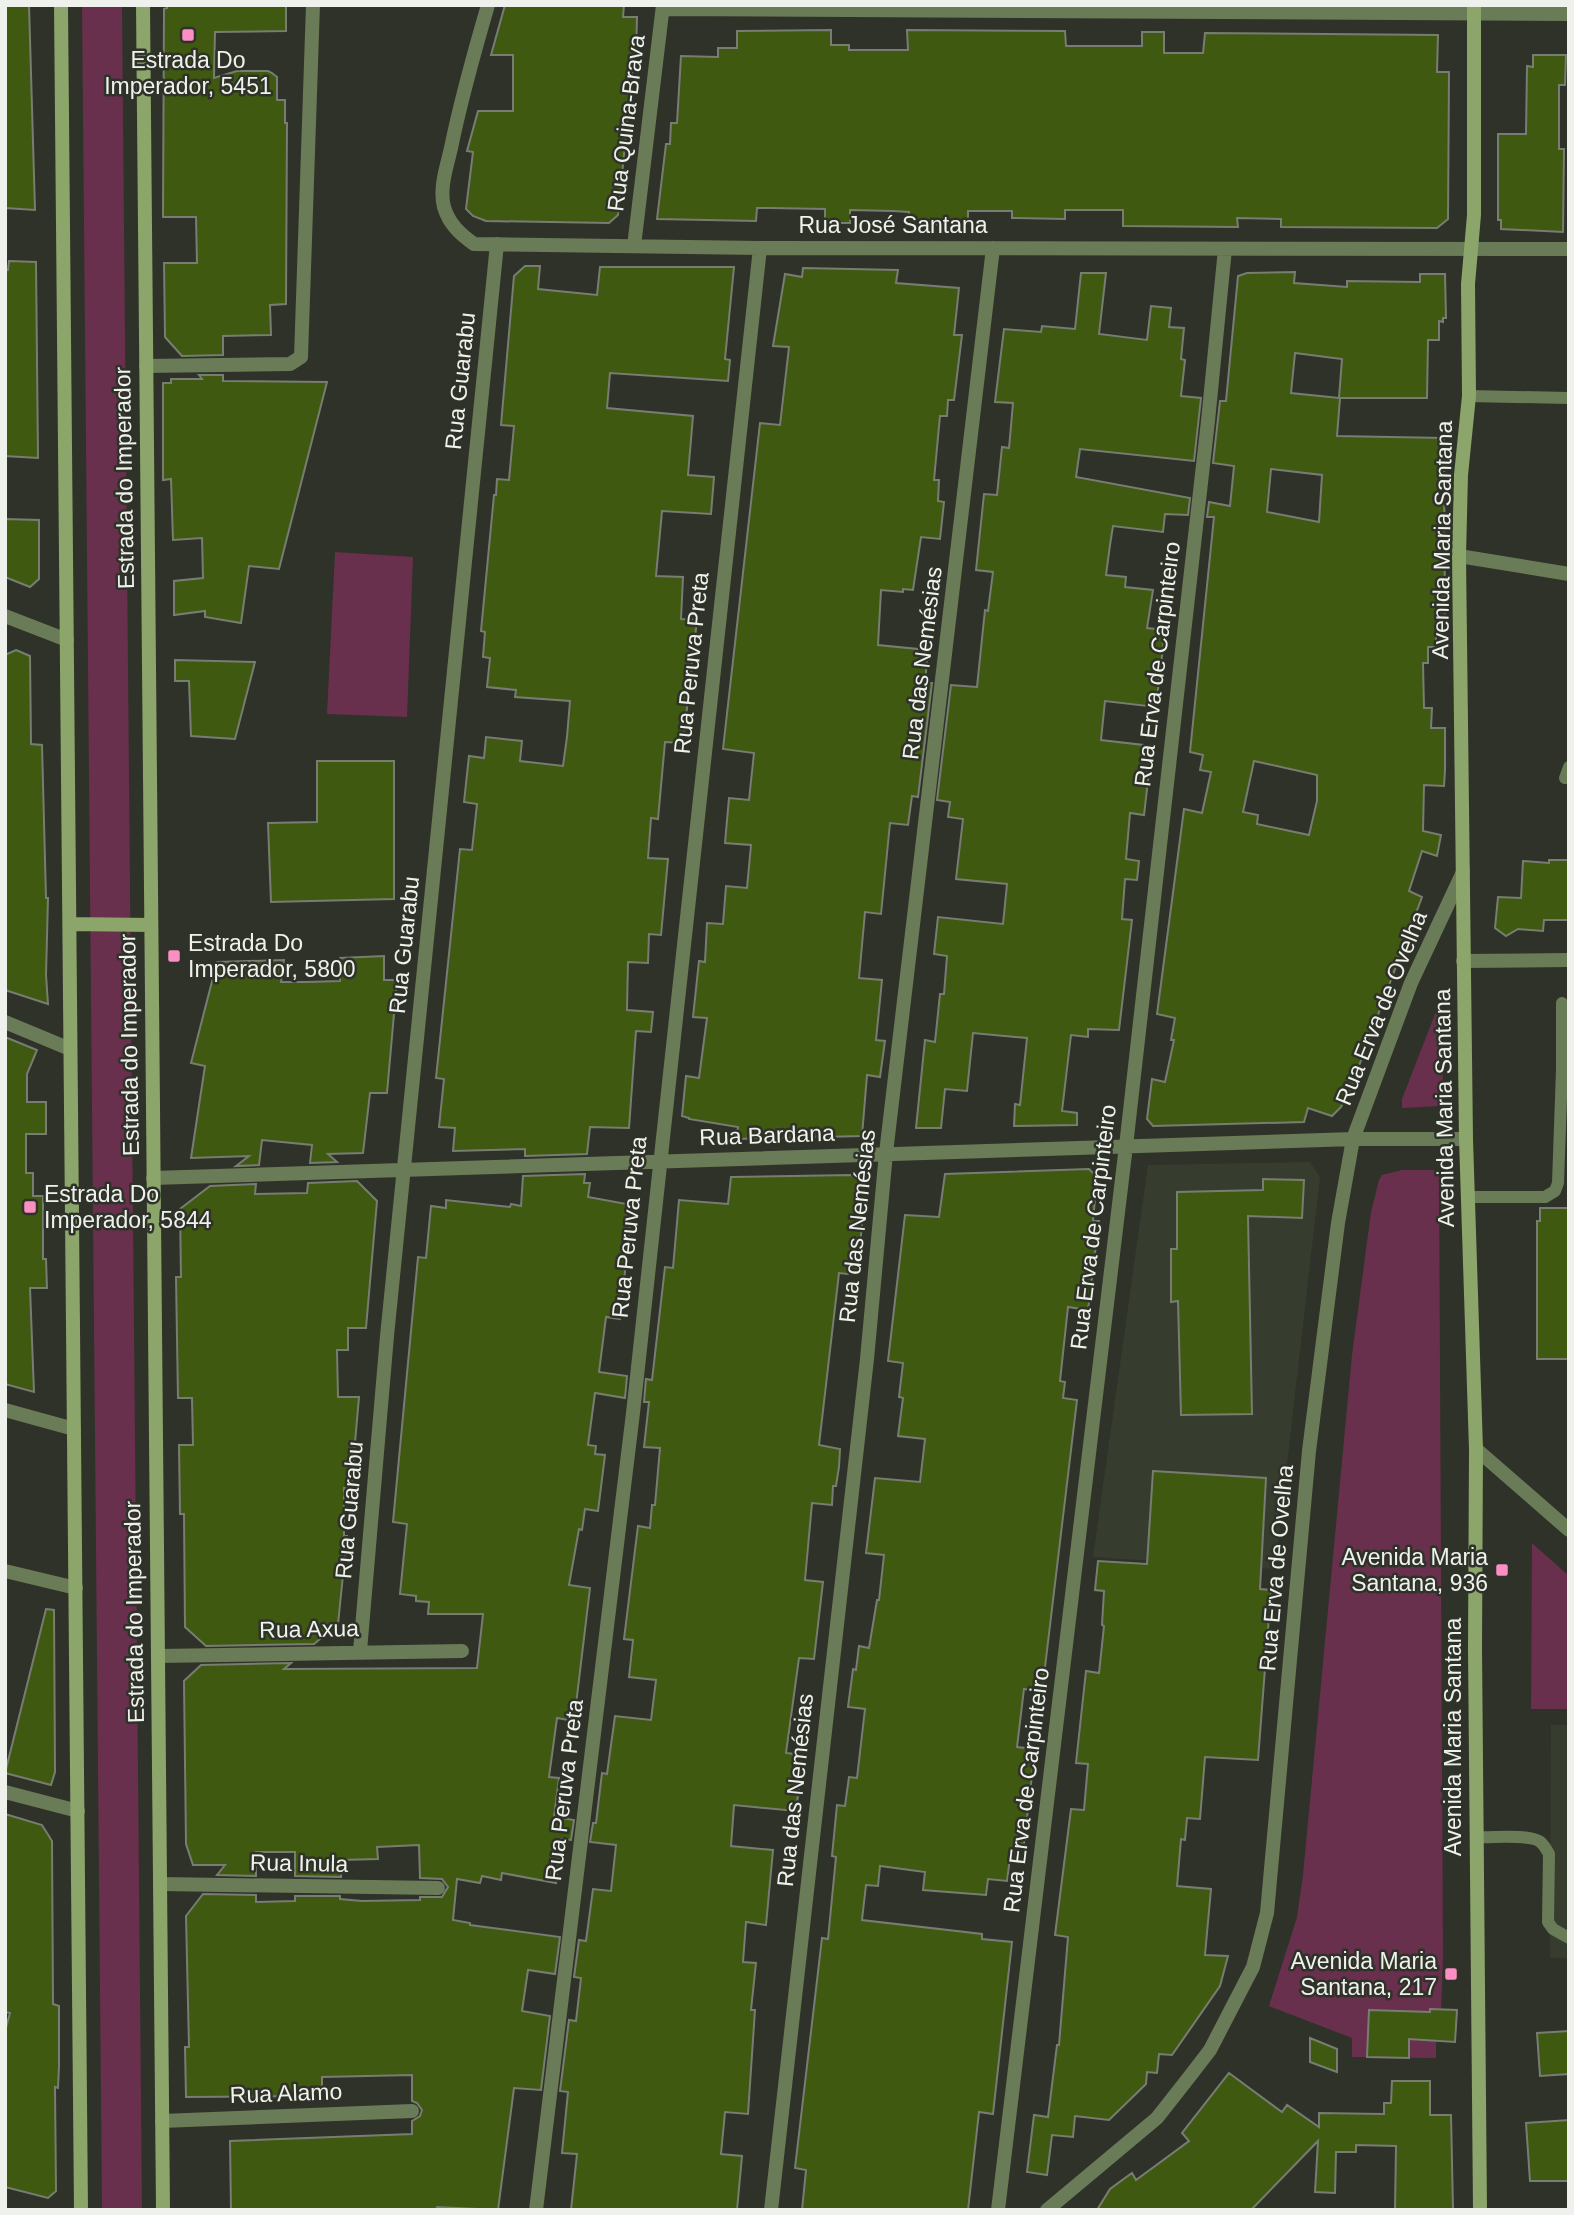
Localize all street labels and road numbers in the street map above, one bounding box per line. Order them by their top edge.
street label: Rua Quina-Brava [602,33,650,213]
street label: Rua José Santana [798,212,988,238]
street label: Rua Guarabu [440,311,480,451]
street label: Estrada do Imperador [109,366,139,589]
street label: Avenida Maria Santana [1427,420,1457,660]
street label: Rua Erva de Carpinteiro [1129,540,1185,788]
street label: Rua das Nemésias [897,565,947,761]
street label: Rua Peruva Preta [669,571,714,755]
street label: Rua Guarabu [384,875,424,1015]
street label: Rua Erva de Ovelha [1330,907,1432,1109]
street label: Estrada do Imperador [114,933,144,1156]
street label: Avenida Maria Santana [1429,988,1459,1228]
street label: Rua Erva de Carpinteiro [1065,1103,1121,1351]
street label: Rua Bardana [699,1120,835,1150]
street label: Rua das Nemésias [834,1128,880,1324]
street label: Rua Peruva Preta [607,1135,652,1319]
street label: Rua Guarabu [330,1440,368,1580]
street label: Rua Erva de Ovelha [1254,1464,1298,1672]
street label: Estrada do Imperador [119,1500,149,1723]
street label: Rua Axua [259,1615,359,1643]
street label: Avenida Maria Santana [1440,1617,1466,1856]
street label: Rua Erva de Carpinteiro [998,1666,1054,1914]
street label: Rua das Nemésias [772,1692,818,1888]
street label: Rua Peruva Preta [540,1697,588,1882]
street label: Rua Inula [250,1849,349,1877]
street label: Rua Alamo [229,2078,343,2108]

